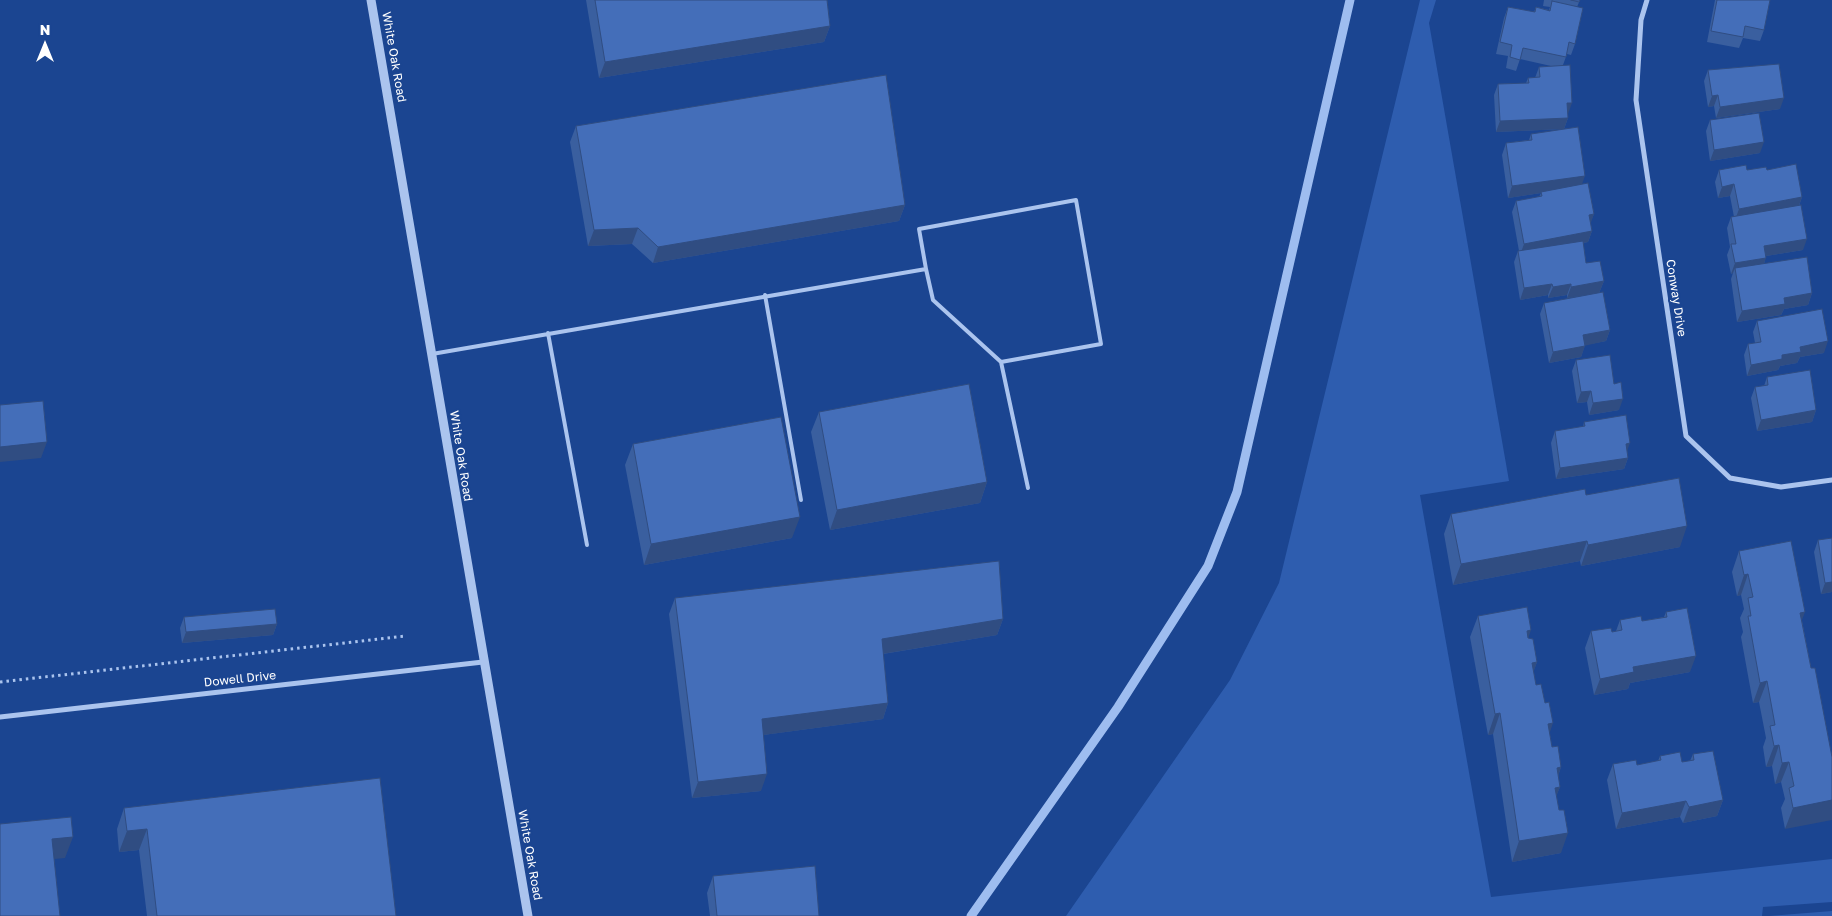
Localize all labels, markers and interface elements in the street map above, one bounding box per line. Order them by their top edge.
street label: White Oak Road [379,11,409,103]
north arrow [20,20,70,70]
text: N [40,21,50,38]
street label: Conway Drive [1663,258,1689,338]
street label: White Oak Road [447,410,475,502]
street label: Dowell Drive [203,668,277,690]
street label: White Oak Road [515,809,545,901]

